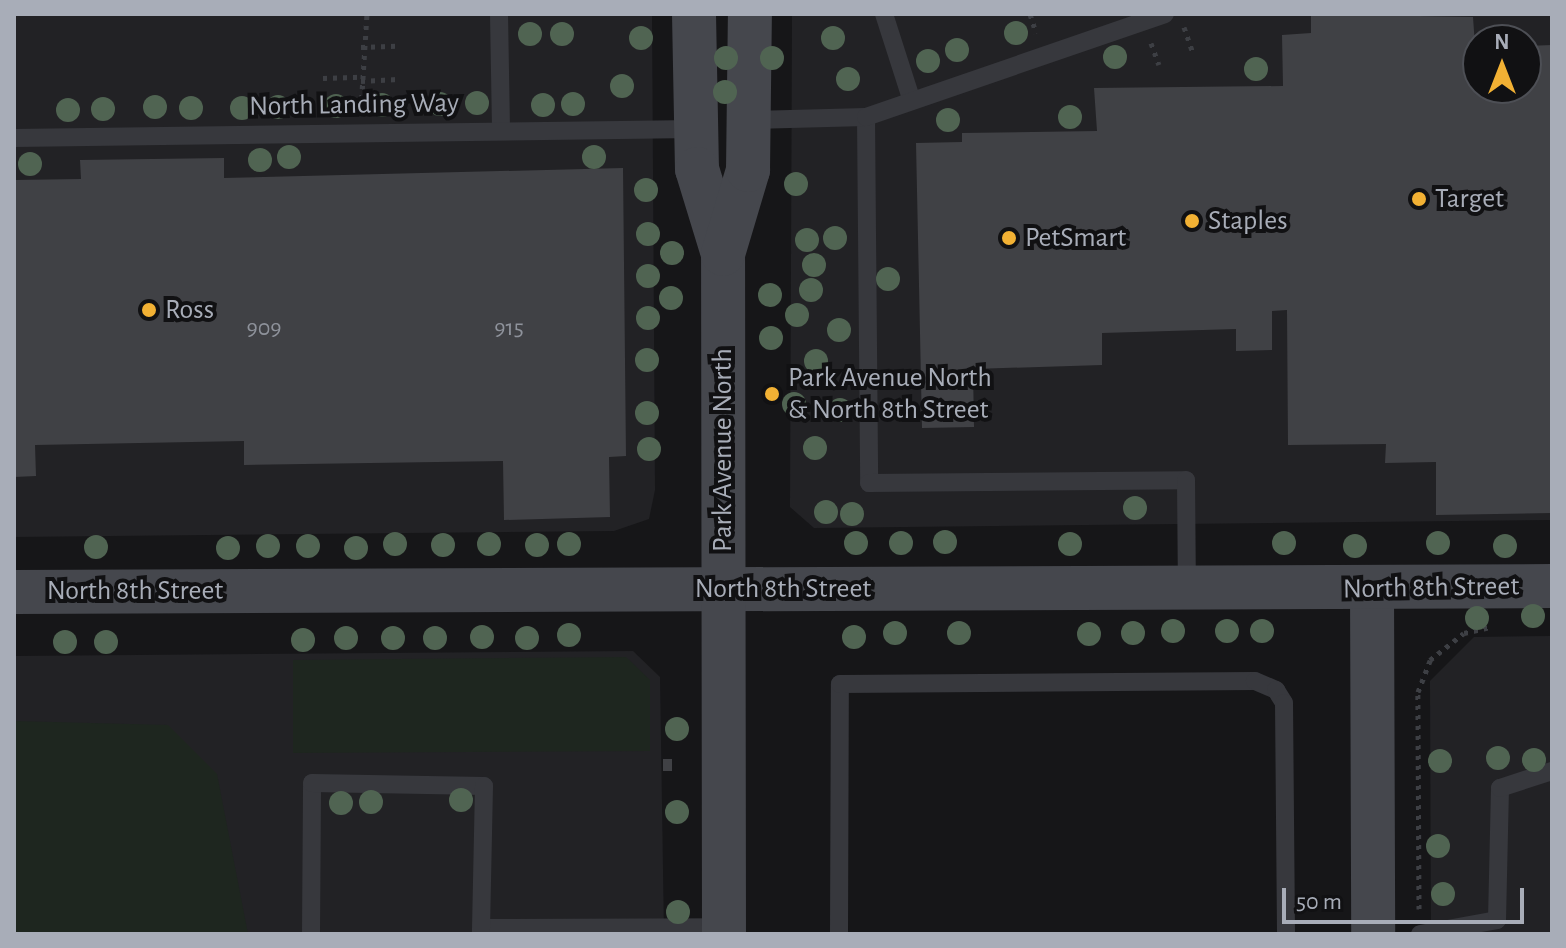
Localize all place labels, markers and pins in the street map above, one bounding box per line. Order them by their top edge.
place label: Target [1435,182,1504,216]
marker: Target [1410,190,1428,208]
place label: Staples [1208,204,1288,238]
marker: Staples [1183,212,1201,230]
place label: PetSmart [1025,221,1126,255]
marker: PetSmart [1000,229,1018,247]
place label: Ross [165,293,214,327]
marker: Ross [140,301,158,319]
place label: Park Avenue North & North 8th Street [788,361,992,427]
marker: Park Avenue North & North 8th Street [763,385,781,403]

